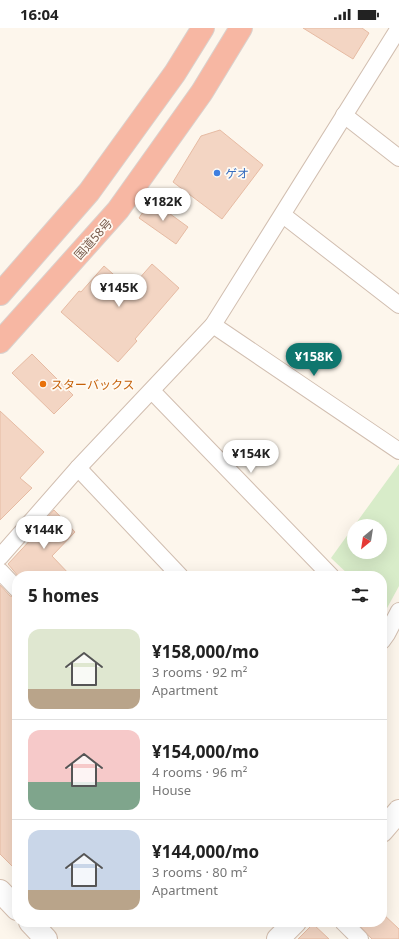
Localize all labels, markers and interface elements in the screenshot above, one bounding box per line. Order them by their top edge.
text: 16:04 [20,4,59,24]
place label: ゲオ [225,165,249,182]
marker: ゲオ [212,168,222,178]
pin: ¥182K [135,188,191,222]
text: ¥182K [144,192,182,210]
street label: 国道58号 [70,215,116,263]
pin: ¥145K [91,274,147,308]
text: ¥145K [100,278,138,296]
pin: ¥158K [286,343,342,377]
text: ¥158K [295,347,333,365]
place label: スターバックス [51,376,135,393]
marker: スターバックス [38,379,48,389]
pin: ¥154K [223,440,279,474]
text: ¥154K [232,444,270,462]
pin: ¥144K [16,516,72,550]
north arrow [347,519,387,559]
map controls [347,519,387,559]
text: ¥144K [25,520,63,538]
text: 5 homes [28,584,99,607]
icon: filters [349,584,371,606]
text: ¥158,000/mo [152,640,259,663]
icon: home [60,645,108,693]
text: 3 rooms · 92 m² [152,663,247,681]
text: Apartment [152,681,218,699]
text: ¥154,000/mo [152,740,259,763]
icon: home [60,746,108,794]
text: 4 rooms · 96 m² [152,763,247,781]
text: House [152,781,191,799]
text: ¥144,000/mo [152,840,259,863]
icon: home [60,846,108,894]
text: 3 rooms · 80 m² [152,863,247,881]
text: Apartment [152,881,218,899]

